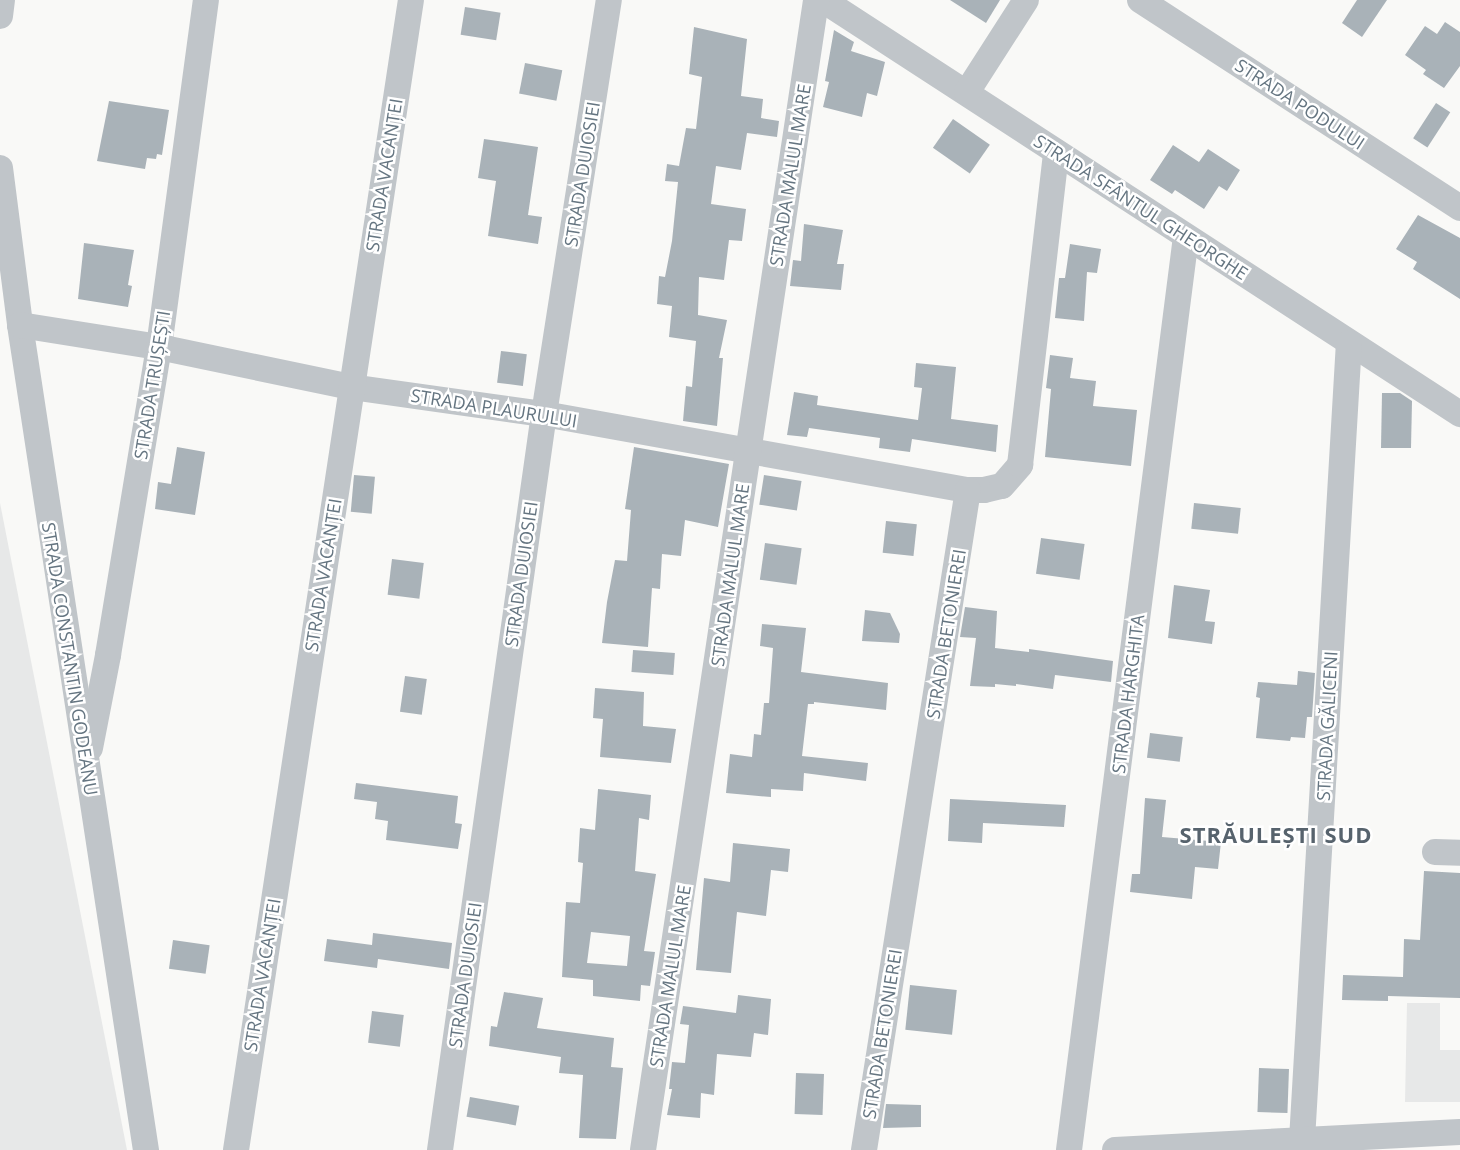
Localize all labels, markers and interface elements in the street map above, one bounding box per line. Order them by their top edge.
street label: STRADA PODULUI [1231,54,1369,154]
street label: STRADA MALUL MARE [765,82,815,268]
street label: STRADA VACANȚEI [361,97,407,253]
street label: STRADA DUIOSIEI [560,100,604,248]
street label: STRADA SFÂNTUL GHEORGHE [1030,130,1252,284]
street label: STRADA TRUȘEȘTI [130,309,174,461]
street label: STRADA PLAURULUI [409,384,579,432]
street label: STRADA MALUL MARE [706,482,754,668]
street label: STRADA VACANȚEI [300,497,346,653]
street label: STRADA DUIOSIEI [500,500,542,648]
street label: STRADA CONSTANTIN GODEANU [38,521,102,797]
street label: STRADA BETONIEREI [922,548,970,720]
street label: STRADA HARGHITA [1108,613,1148,775]
street label: STRADA GĂLICENI [1312,650,1342,802]
district label: STRĂULEȘTI SUD [1178,822,1374,848]
street label: STRADA MALUL MARE [645,883,695,1069]
street label: STRADA VACANȚEI [239,897,285,1053]
street label: STRADA DUIOSIEI [444,901,486,1049]
street label: STRADA BETONIEREI [858,948,906,1120]

